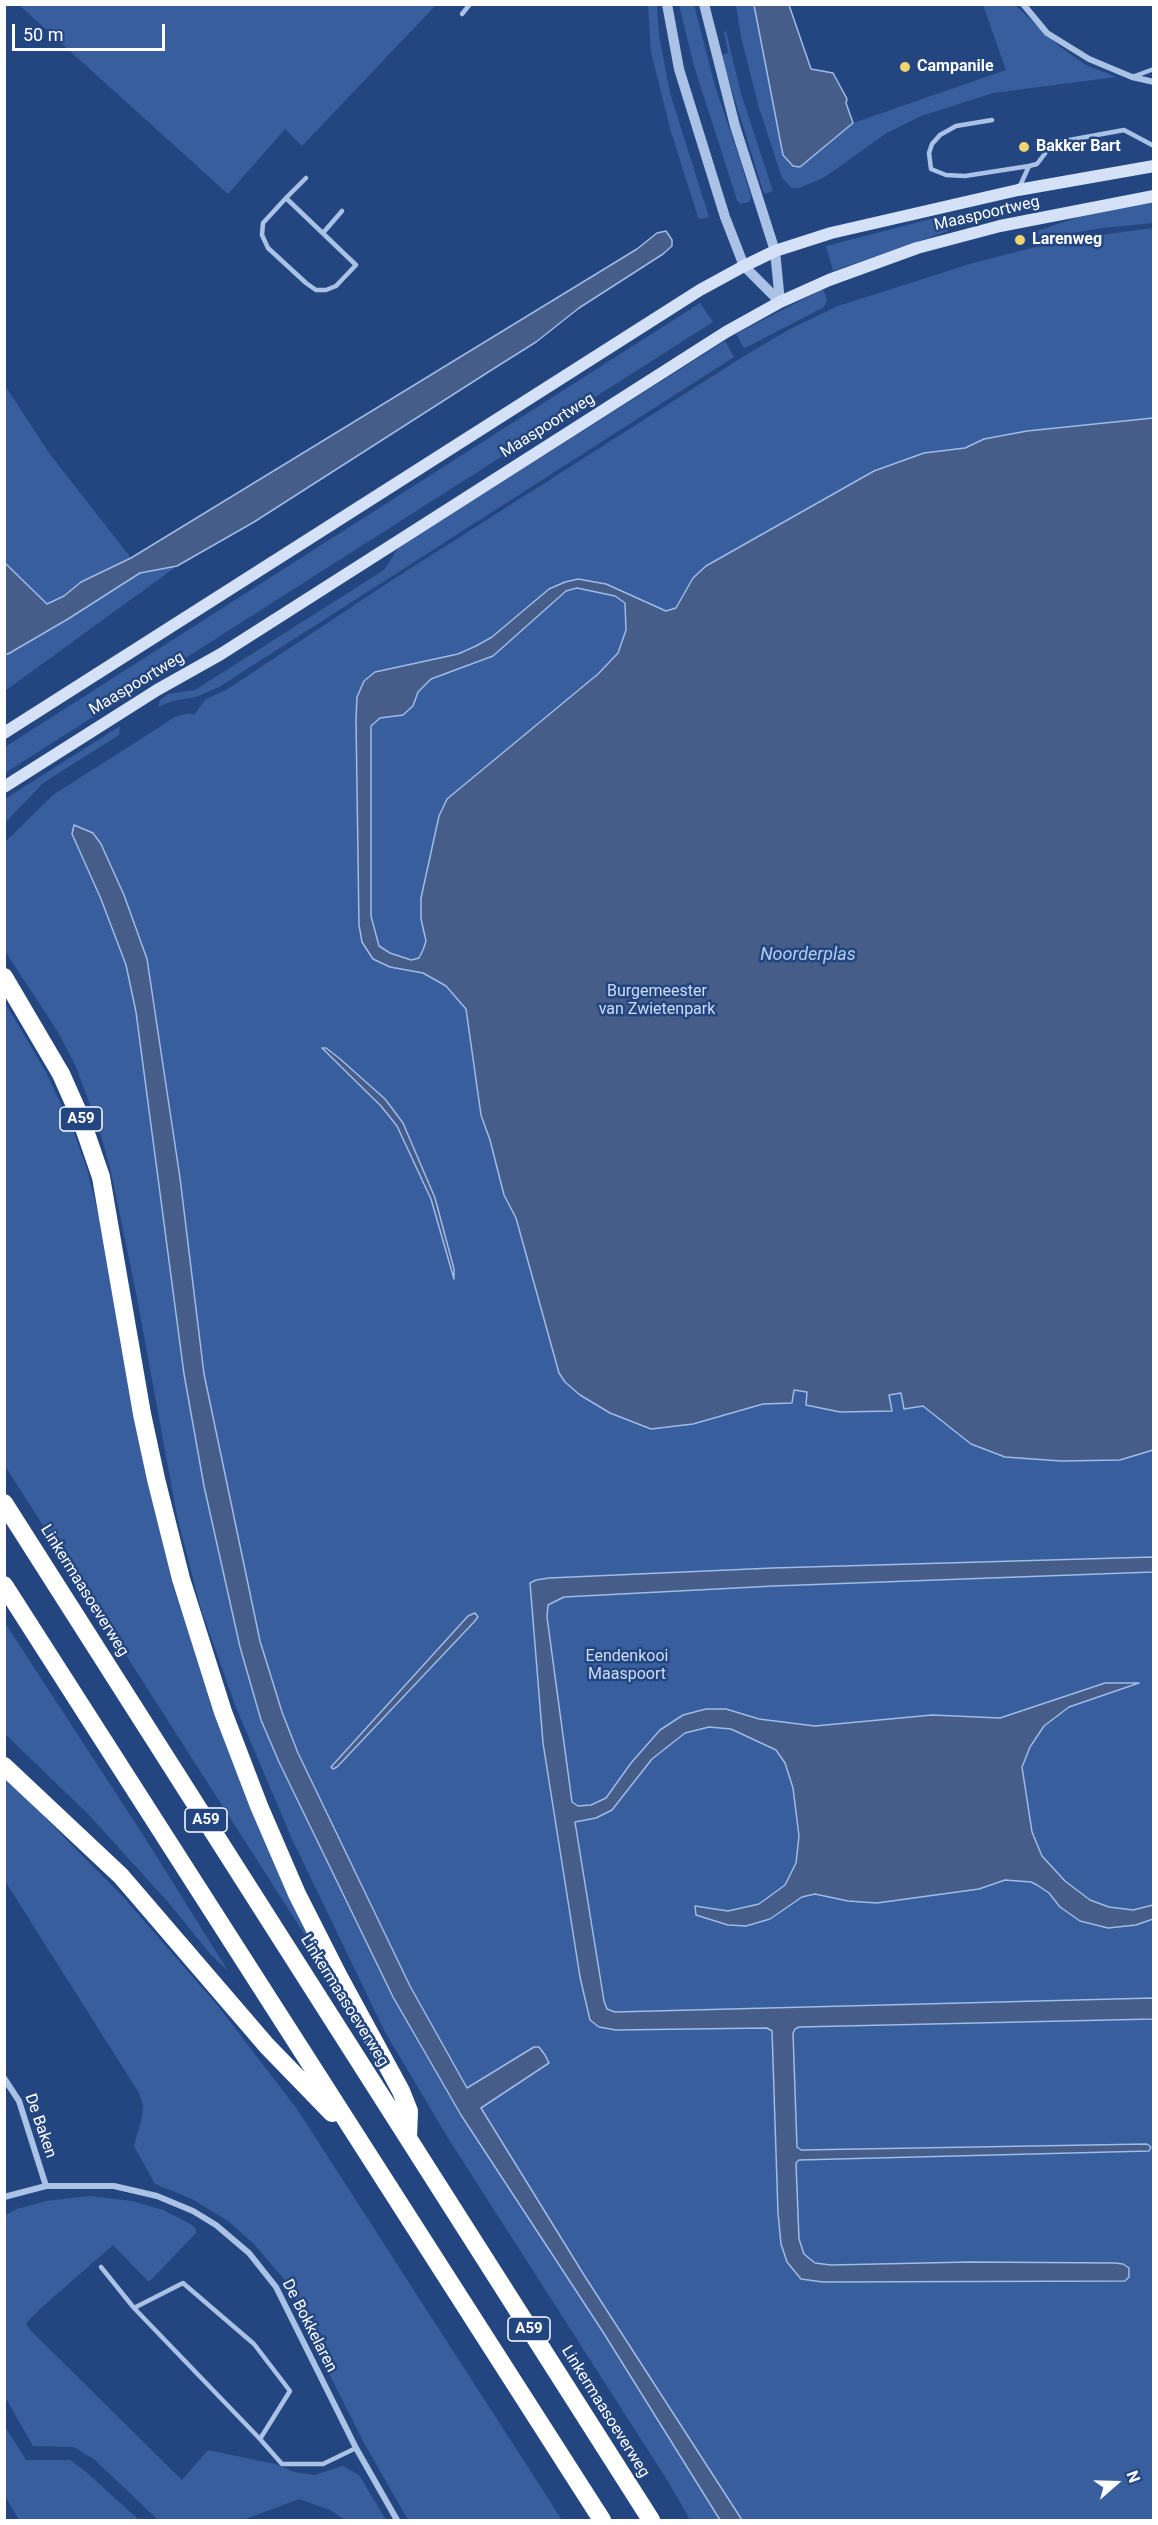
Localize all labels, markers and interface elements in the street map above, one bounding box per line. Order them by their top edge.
scale bar [15,12,168,50]
text: 50 m [23,24,63,45]
place label: Campanile [917,57,994,77]
marker: Campanile [898,60,912,74]
place label: Bakker Bart [1036,137,1121,157]
marker: Bakker Bart [1017,140,1031,154]
street label: Maaspoortweg [933,193,1041,235]
place label: Larenweg [1032,230,1102,250]
marker: Larenweg [1013,233,1027,247]
street label: Maaspoortweg [497,389,599,463]
street label: Maaspoortweg [86,648,188,720]
water label: Noorderplas [760,944,856,966]
park label: Burgemeester van Zwietenpark [599,982,715,1020]
road number: A59 [60,1107,102,1131]
street label: Linkermaasoeverweg [36,1522,132,1660]
park label: Eendenkooi Maaspoort [586,1647,668,1685]
road number: A59 [185,1808,227,1832]
street label: Linkermaasoeverweg [296,1932,392,2070]
street label: De Baken [20,2091,60,2161]
street label: De Bokkelaren [277,2276,341,2376]
road number: A59 [508,2317,550,2341]
street label: Linkermaasoeverweg [557,2343,653,2481]
north arrow [1086,2453,1146,2513]
text: N [1123,2468,1144,2485]

